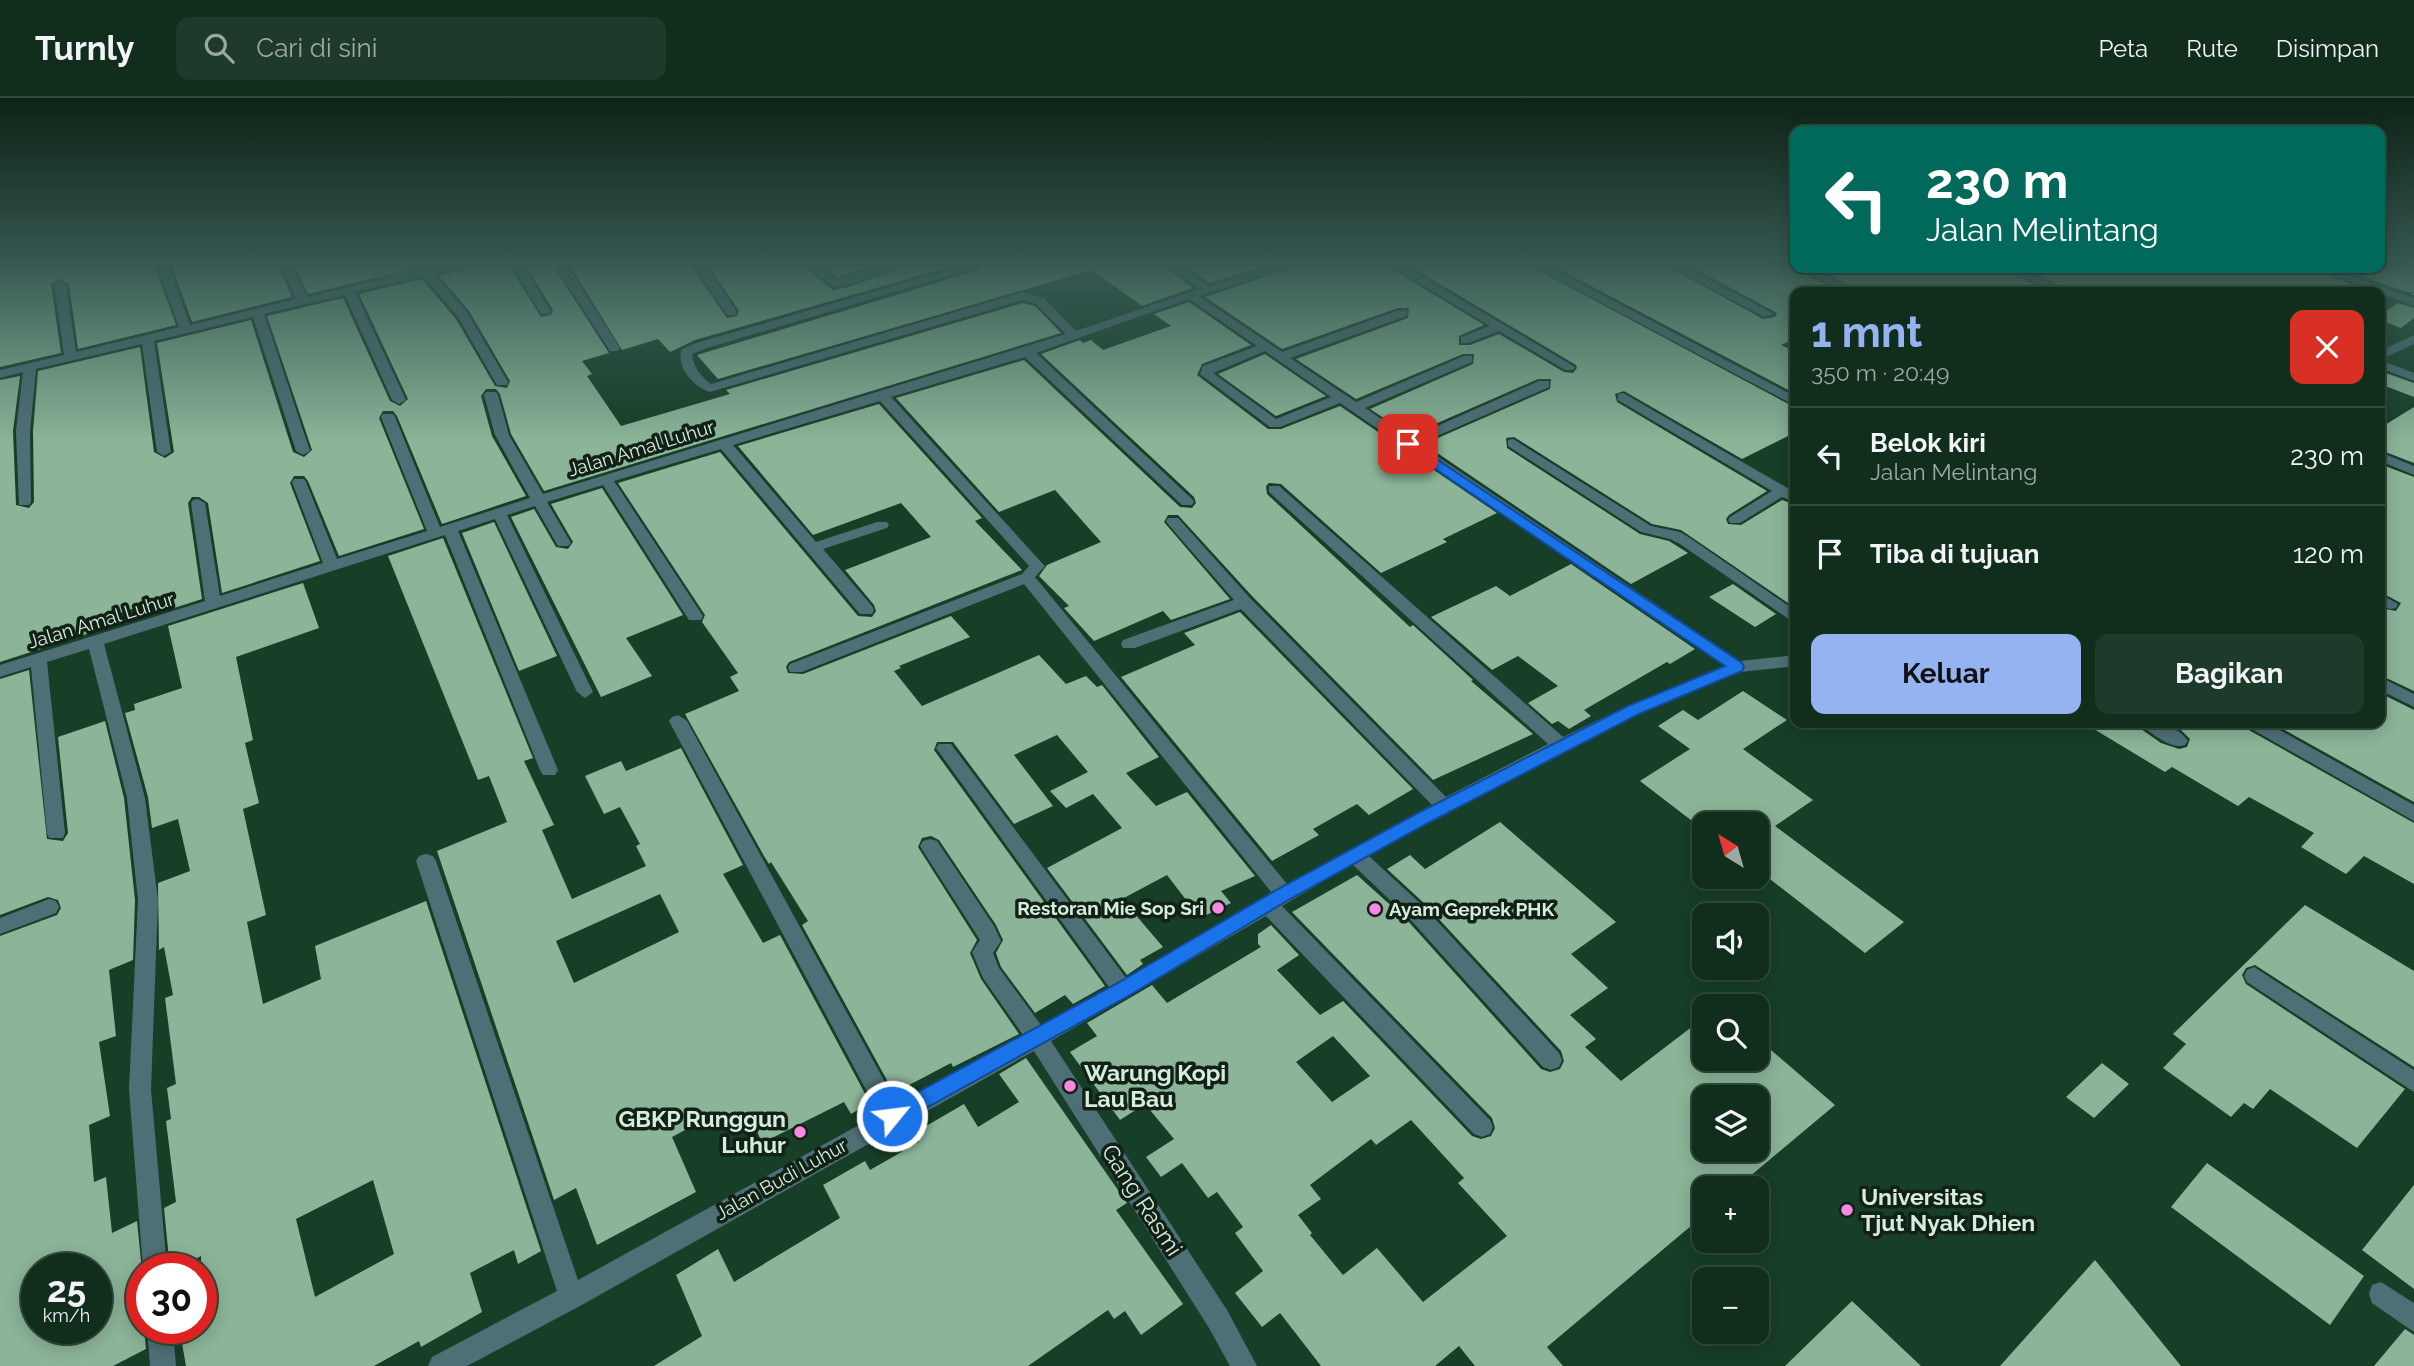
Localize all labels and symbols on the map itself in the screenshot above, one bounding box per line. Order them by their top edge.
pin [1378,414,1438,474]
street label: Jalan Amal Luhur [565,415,717,481]
street label: Jalan Amal Luhur [25,587,177,653]
north arrow [1692,812,1769,889]
place label: Restoran Mie Sop Sri [1017,897,1204,919]
place label: Ayam Geprek PHK [1389,898,1554,920]
marker: Restoran Mie Sop Sri [1210,900,1226,916]
marker: Ayam Geprek PHK [1367,901,1383,917]
place label: Warung Kopi Lau Bau [1084,1059,1226,1112]
marker: Warung Kopi Lau Bau [1062,1078,1078,1094]
position arrow [855,1079,929,1153]
place label: GBKP Runggun Luhur [619,1105,786,1158]
marker: GBKP Runggun Luhur [792,1124,808,1140]
street label: Jalan Budi Luhur [711,1134,851,1224]
street label: Gang Rasmi [1096,1139,1188,1260]
place label: Universitas Tjut Nyak Dhien [1861,1183,2035,1236]
marker: Universitas Tjut Nyak Dhien [1839,1202,1855,1218]
speed limit sign: 30 [126,1253,217,1344]

